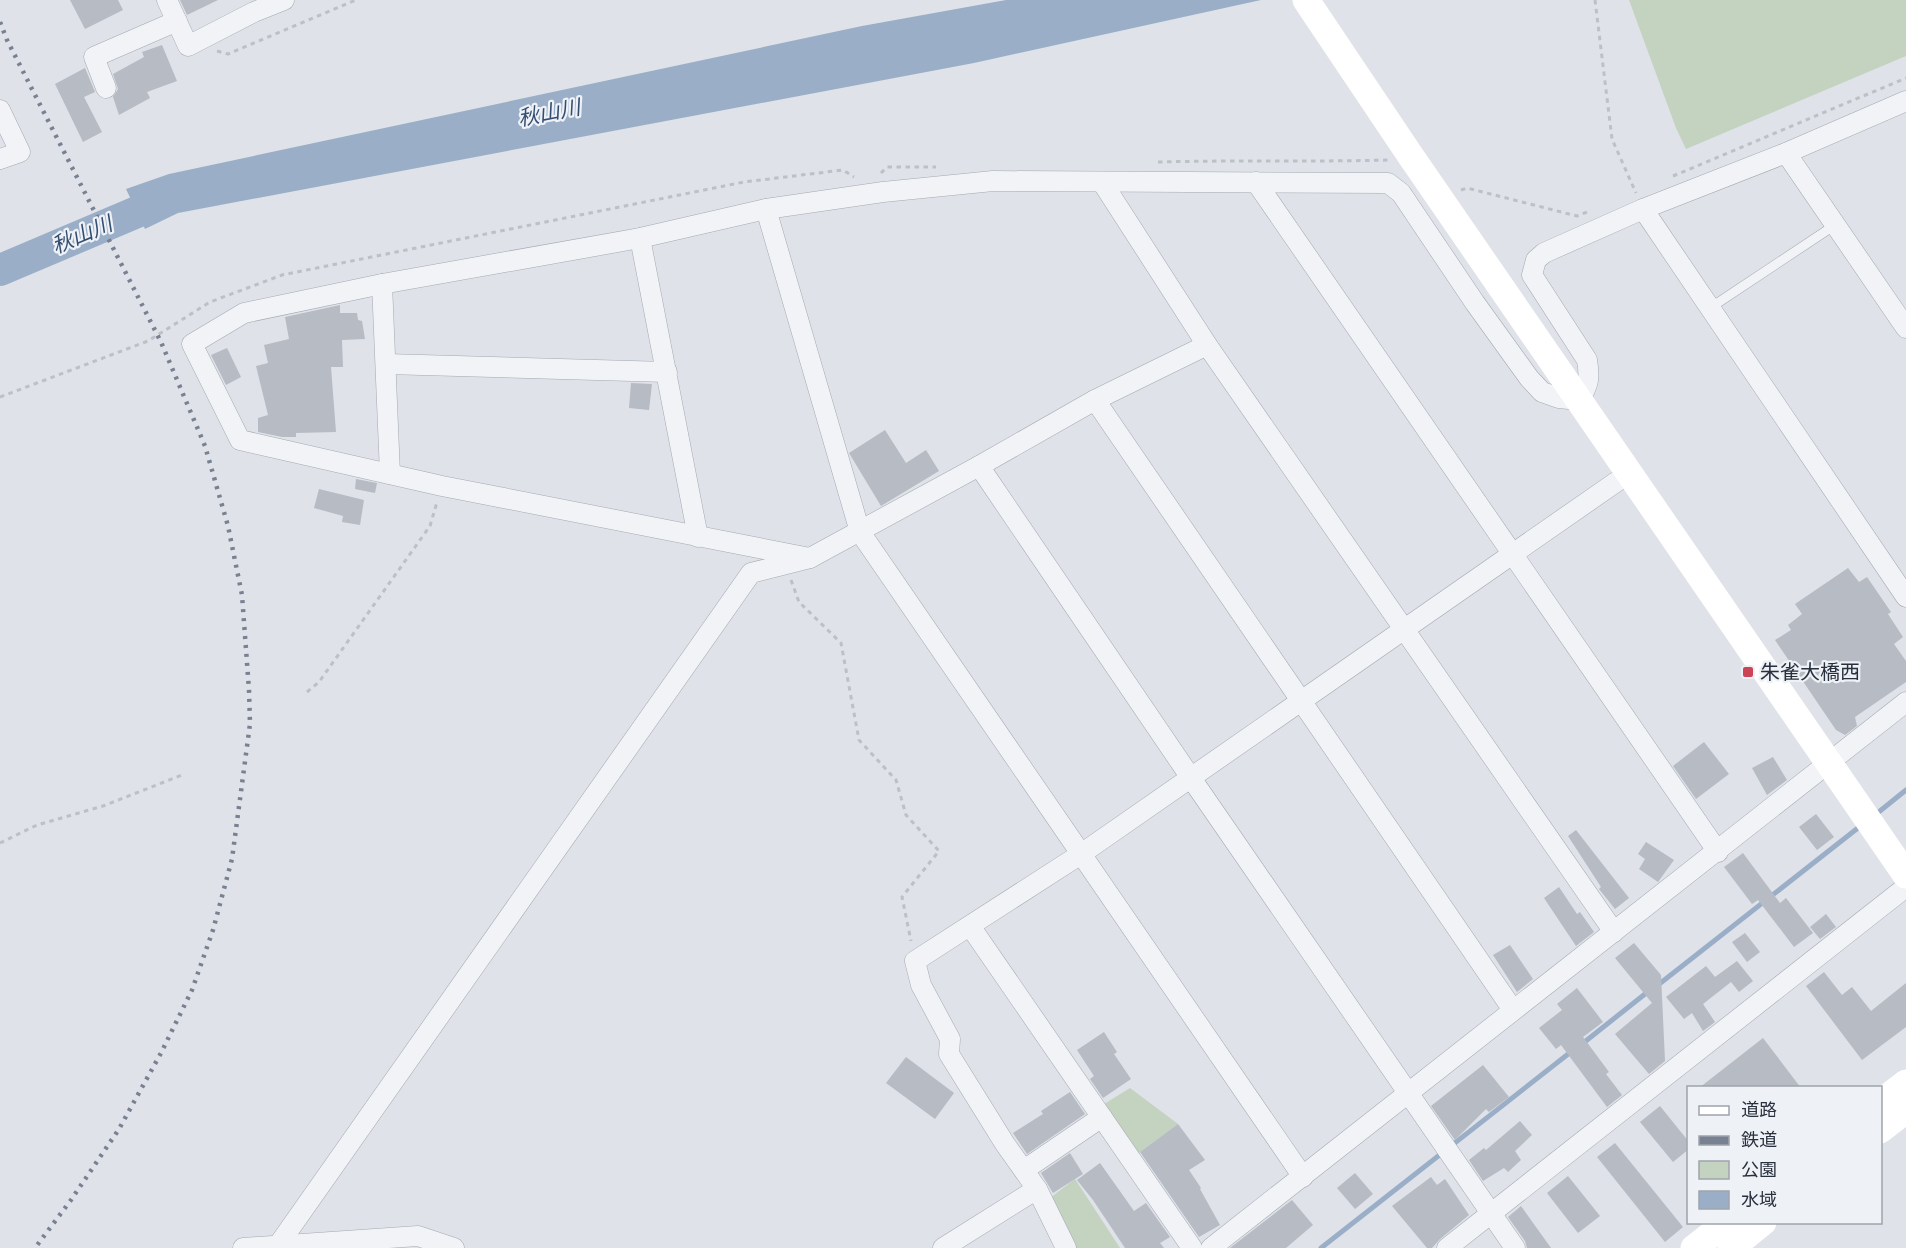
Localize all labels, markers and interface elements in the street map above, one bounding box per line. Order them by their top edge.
water label: 秋山川 [515,93,585,133]
water label: 秋山川 [48,209,118,260]
place label: 朱雀大橋西 [1760,659,1860,686]
marker: 朱雀大橋西 [1741,665,1755,679]
legend [1687,1086,1882,1224]
text: 道路 [1741,1098,1777,1122]
text: 鉄道 [1741,1128,1777,1152]
text: 公園 [1741,1158,1777,1182]
text: 水域 [1741,1188,1777,1212]

